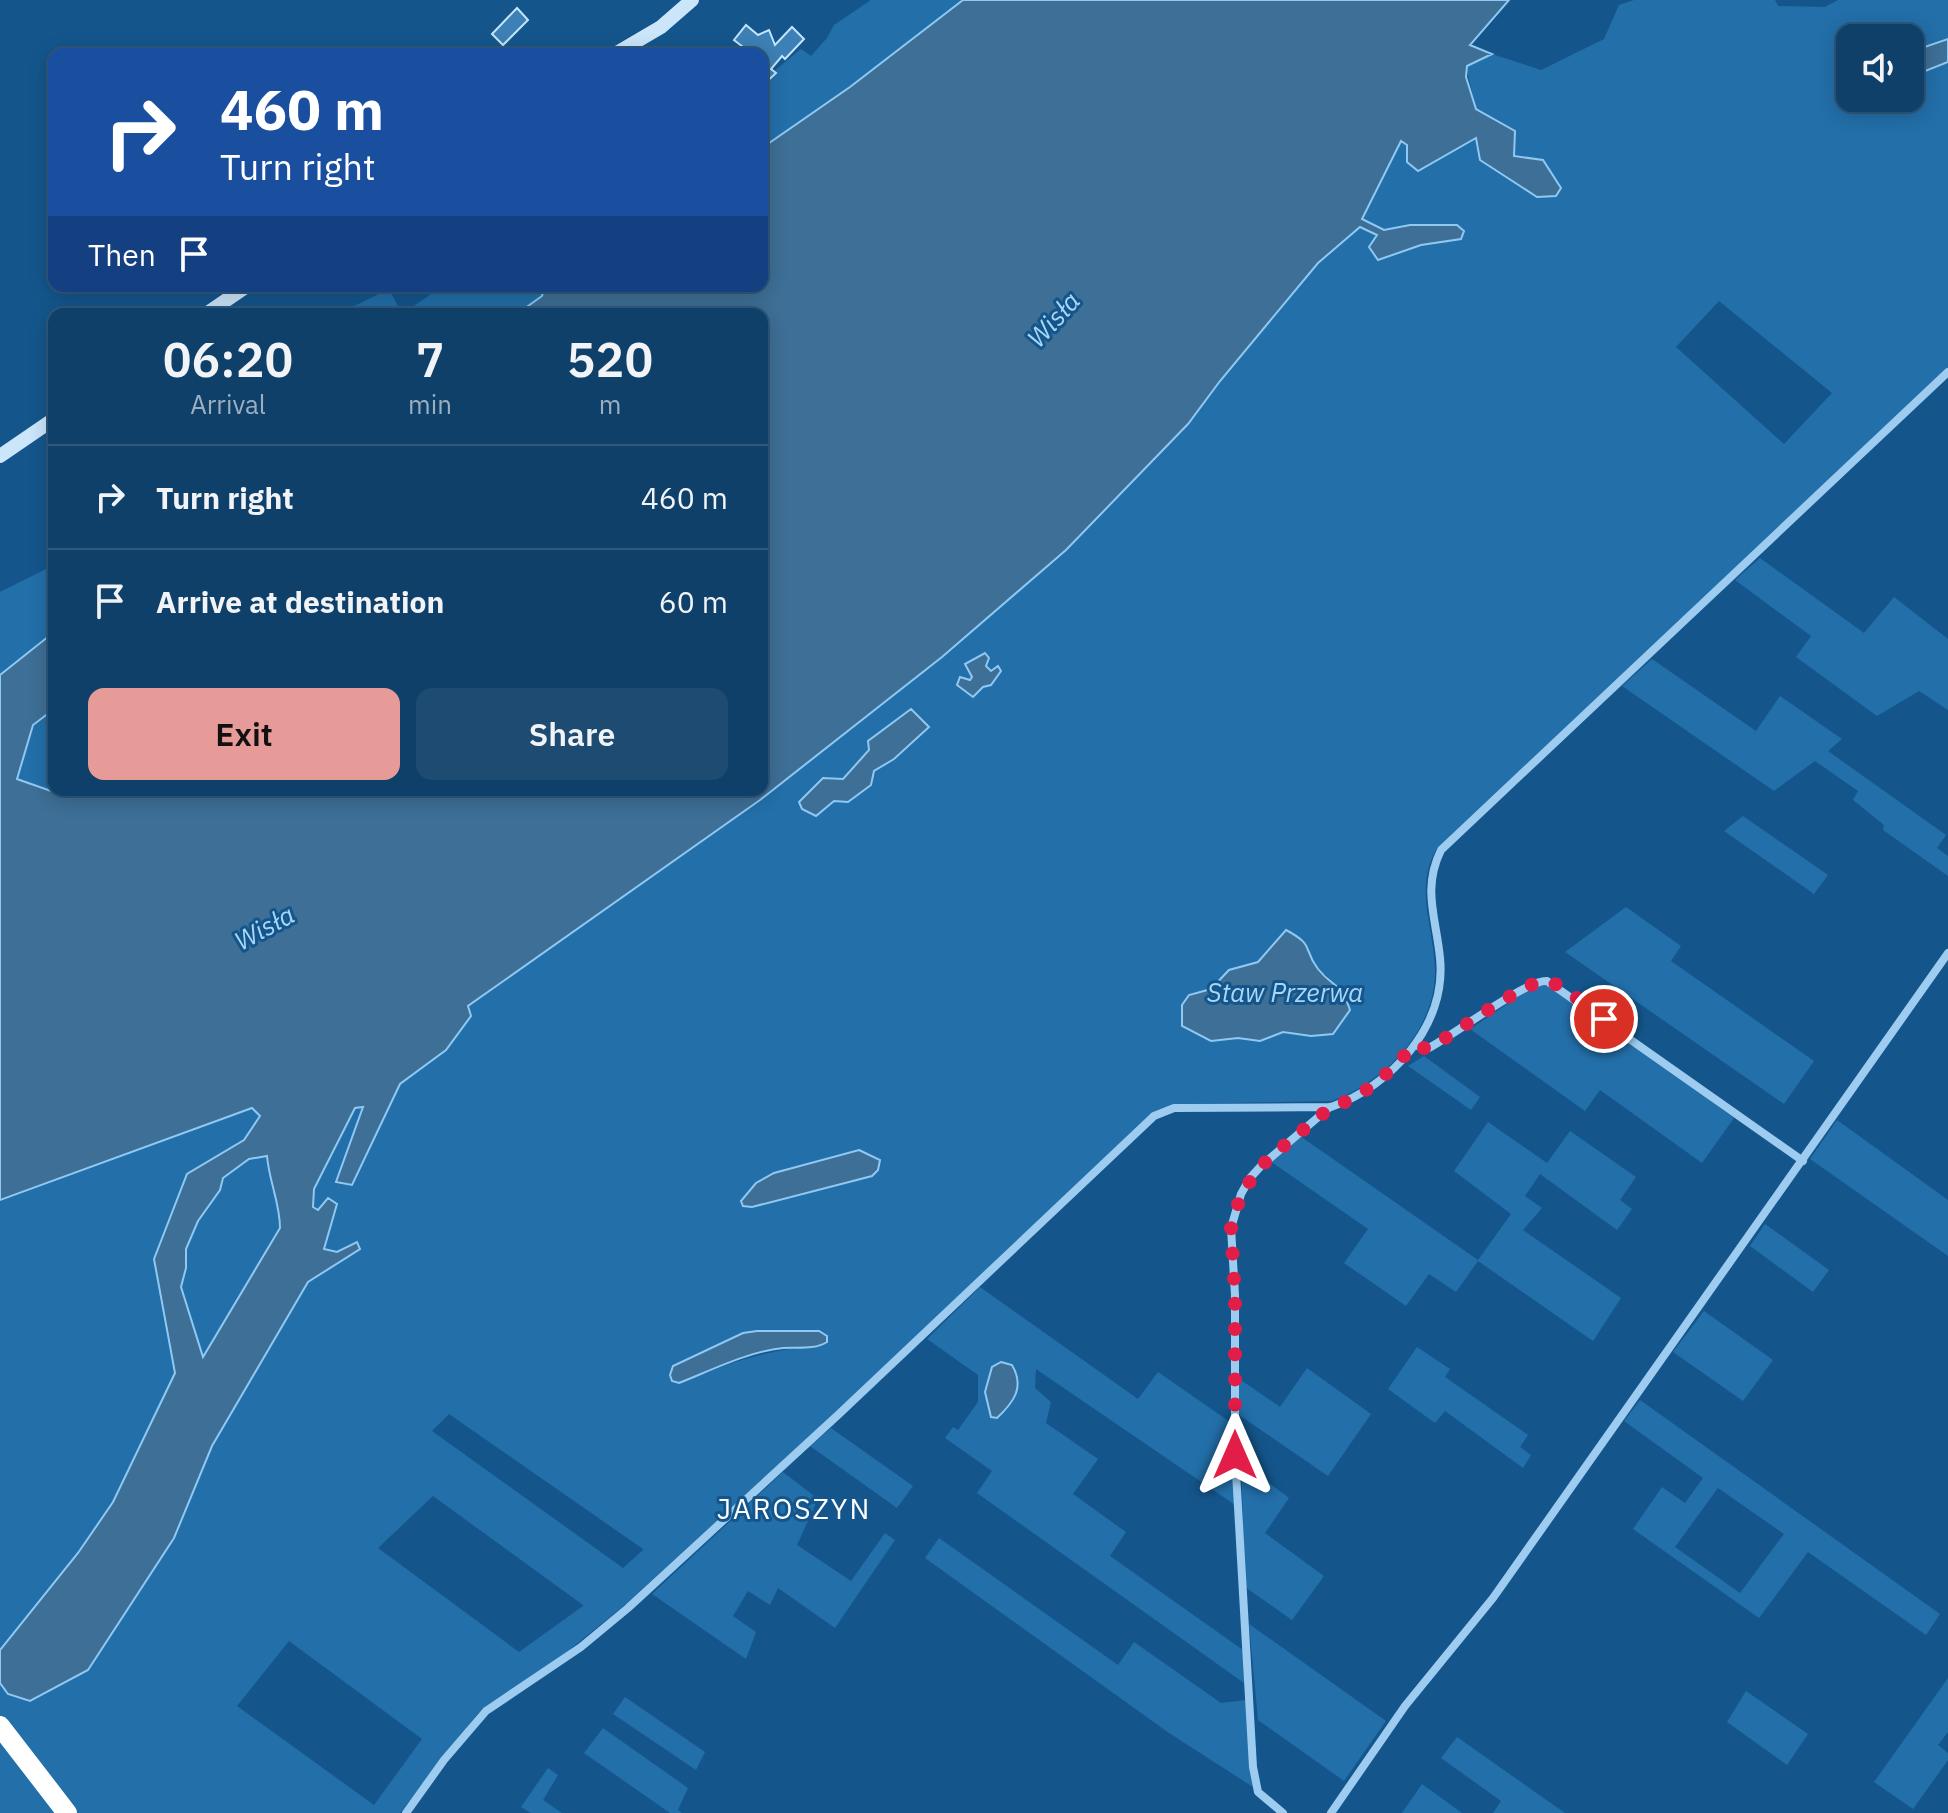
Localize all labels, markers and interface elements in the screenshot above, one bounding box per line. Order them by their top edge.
map controls [1836,24,1924,112]
button: sound [1836,24,1924,112]
text: 460 m [220,73,384,145]
icon: right [88,80,192,184]
text: Turn right [220,143,376,190]
icon: arrive [172,232,216,276]
text: Then [88,235,156,274]
water label: Wisła [1019,284,1087,354]
text: 06:20 [163,328,293,390]
text: 7 [416,328,444,390]
text: 520 [567,328,653,390]
text: Arrival [190,387,266,421]
text: min [408,387,452,421]
text: m [599,387,621,421]
icon: right [88,475,132,519]
text: Turn right [156,478,294,517]
text: 460 m [641,478,728,517]
icon: arrive [88,579,132,623]
text: Arrive at destination [156,582,444,621]
text: 60 m [659,582,728,621]
button: Exit [88,688,400,780]
button: Share [416,688,728,780]
water label: Wisła [228,897,300,957]
water label: Staw Przerwa [1207,975,1363,1009]
pin [1570,985,1638,1053]
icon: arrive [1582,997,1626,1041]
position arrow [1193,1413,1277,1497]
district label: JAROSZYN [717,1490,871,1527]

